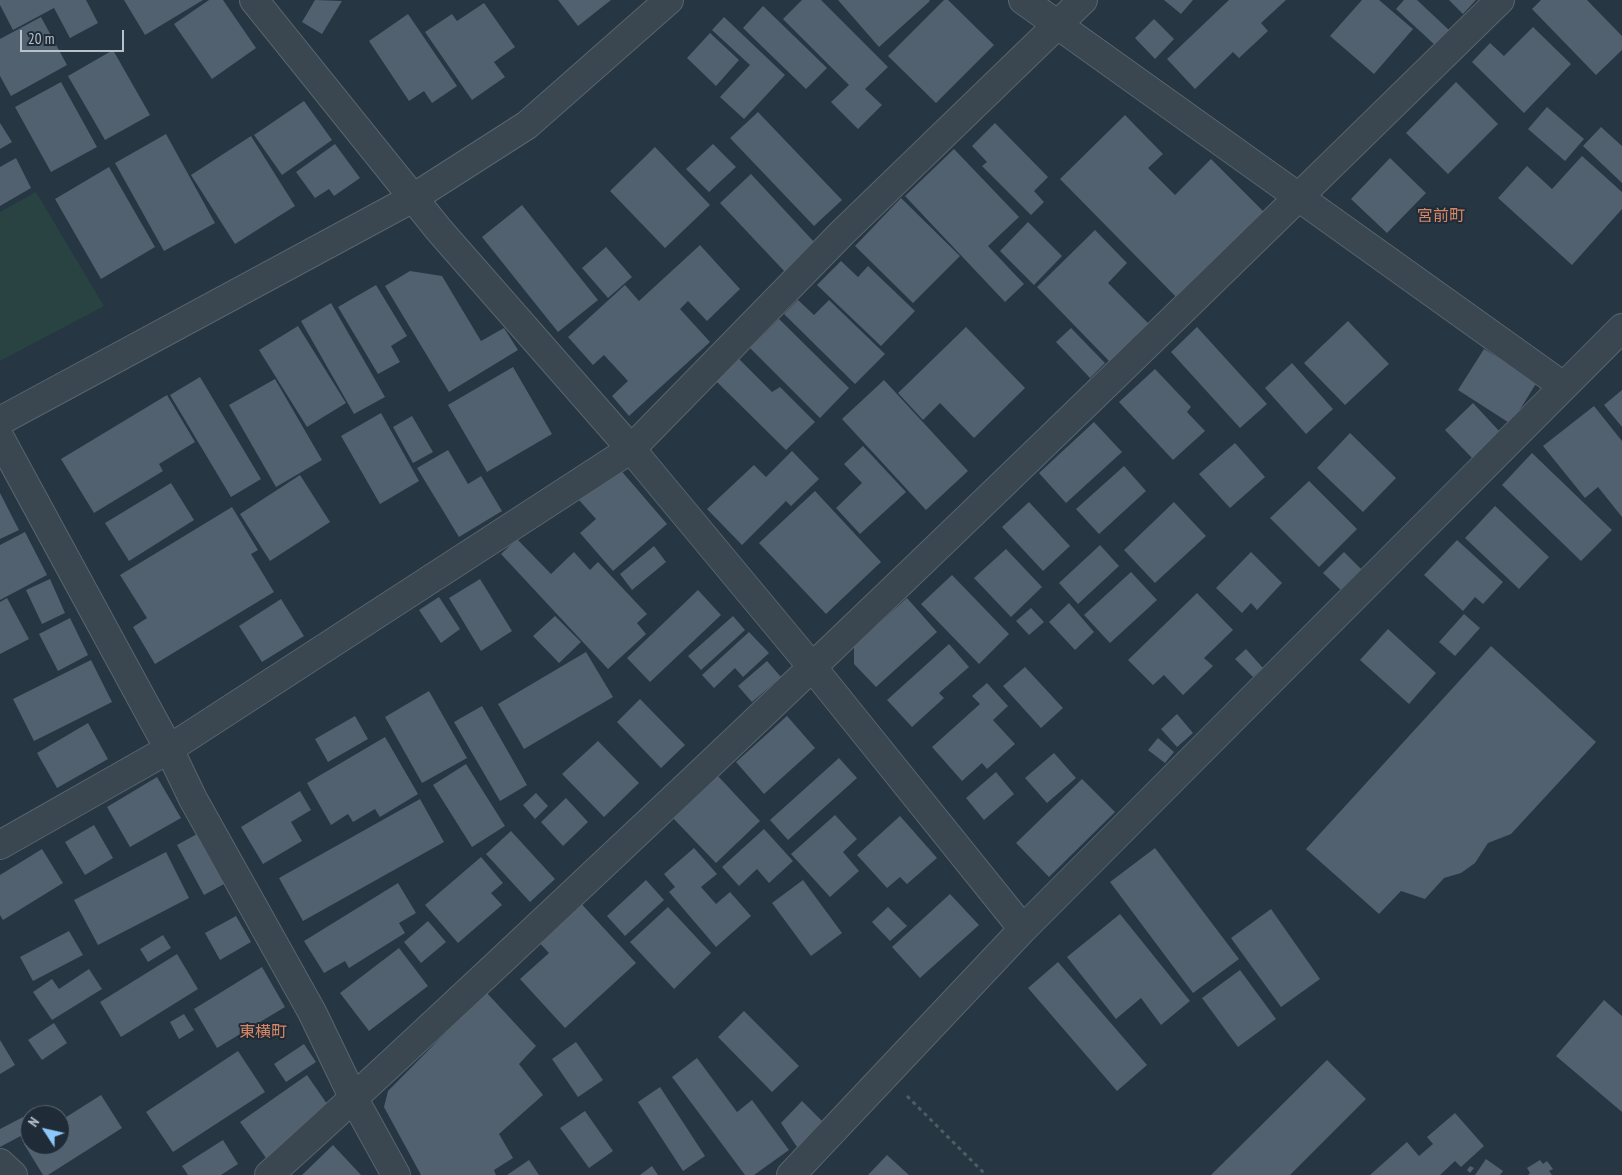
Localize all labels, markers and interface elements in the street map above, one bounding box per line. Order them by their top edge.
scale bar [22,20,126,52]
text: 20 m [28,29,54,48]
district label: 宮前町 [1417,206,1465,226]
district label: 東横町 [239,1022,287,1042]
north arrow [20,1105,70,1155]
text: N [24,1114,43,1130]

